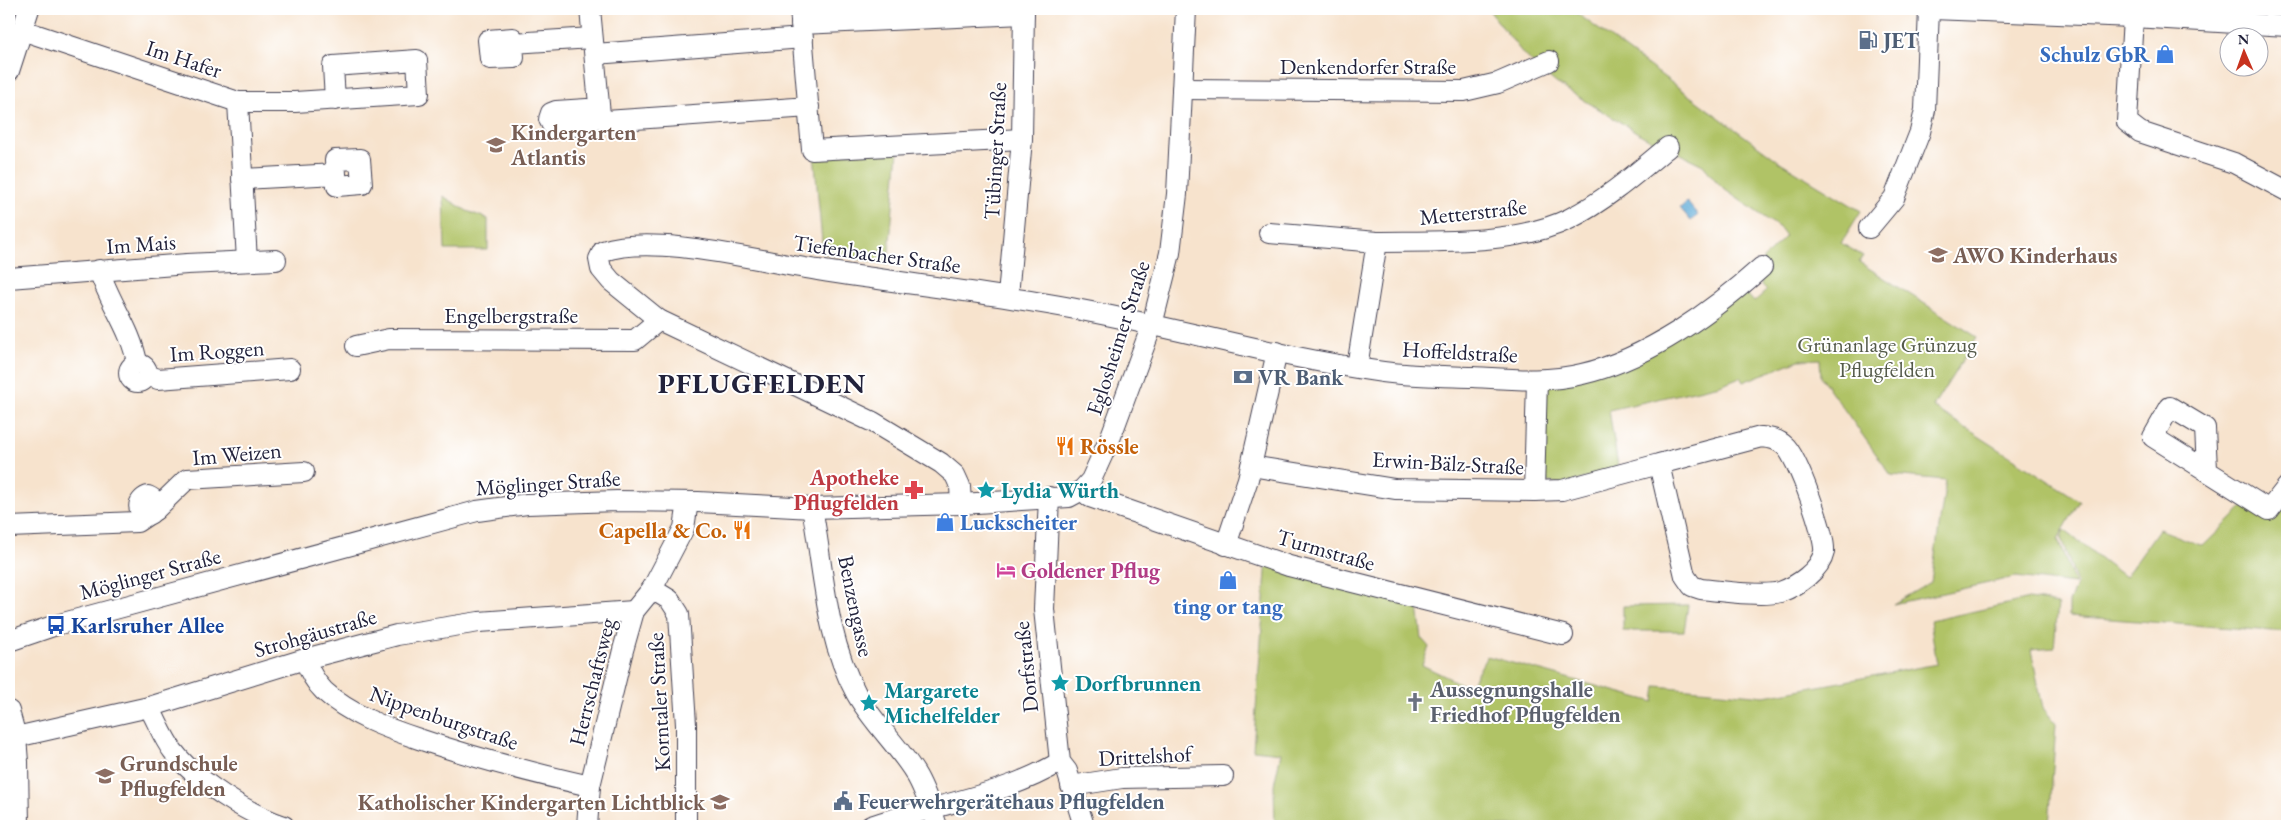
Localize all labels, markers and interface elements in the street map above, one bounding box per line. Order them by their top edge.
place label: JET [1881,26,1920,55]
north arrow [2218,28,2268,78]
fuel station icon: JET [1857,29,1879,51]
text: N [2238,30,2250,48]
street label: Im Hafer [142,33,226,85]
place label: Schulz GbR [2040,40,2150,69]
shop icon: Schulz GbR [2154,43,2176,65]
street label: Denkendorfer Straße [1280,52,1457,81]
street label: Tübinger Straße [977,81,1013,220]
place label: Kindergarten Atlantis [510,118,637,172]
school or university icon: Kindergarten Atlantis [485,134,507,156]
street label: Metterstraße [1418,192,1528,232]
street label: Im Mais [105,227,177,261]
street label: Tiefenbacher Straße [792,228,963,280]
place label: AWO Kinderhaus [1952,241,2117,270]
school or university icon: AWO Kinderhaus [1927,244,1949,266]
street label: Eglosheimer Straße [1079,257,1157,419]
street label: Engelbergstraße [444,301,578,330]
park label: Grünanlage Grünzug Pflugfelden [1797,330,1977,384]
street label: Im Roggen [169,333,266,369]
street label: Hoffeldstraße [1402,334,1519,370]
place label: VR Bank [1258,363,1344,392]
district label: PFLUGFELDEN [658,365,866,401]
bank icon: VR Bank [1232,366,1254,388]
place label: Rössle [1080,432,1139,461]
restaurant icon: Rössle [1054,435,1076,457]
street label: Im Weizen [191,436,283,472]
street label: Erwin-Bälz-Straße [1371,445,1525,481]
street label: Möglinger Straße [475,463,622,503]
place label: Apotheke Pflugfelden [793,463,900,517]
place label: Lydia Würth [1001,476,1119,505]
pharmacy icon: Apotheke Pflugfelden [903,479,925,501]
place icon: Lydia Würth [975,479,997,501]
place label: Luckscheiter [960,508,1078,537]
shop icon: Luckscheiter [934,511,956,533]
place label: Capella & Co. [599,516,727,545]
restaurant icon: Capella & Co. [731,519,753,541]
street label: Turmstraße [1274,522,1379,578]
street label: Möglinger Straße [76,541,224,607]
street label: Benzengasse [831,553,881,660]
place label: Goldener Pflug [1021,556,1161,585]
hotel icon: Goldener Pflug [995,559,1017,581]
shop icon: ting or tang [1217,569,1239,591]
place label: ting or tang [1173,592,1284,621]
street label: Strohgäustraße [250,602,380,664]
place label: Karlsruher Allee [71,611,224,640]
bus stop icon: Karlsruher Allee [45,614,67,636]
street label: Herrschaftsweg [562,615,622,749]
street label: Dorfstraße [1007,620,1045,714]
street label: Korntaler Straße [641,631,677,772]
place label: Dorfbrunnen [1075,669,1202,698]
place icon: Dorfbrunnen [1049,672,1071,694]
place label: Aussegnungshalle Friedhof Pflugfelden [1429,675,1621,729]
place label: Margarete Michelfelder [884,676,1001,730]
street label: Nippenburgstraße [366,679,523,757]
church icon: Aussegnungshalle Friedhof Pflugfelden [1404,691,1426,713]
place icon: Margarete Michelfelder [858,692,880,714]
street label: Drittelshof [1098,739,1195,773]
place label: Grundschule Pflugfelden [120,749,238,803]
school or university icon: Grundschule Pflugfelden [94,765,116,787]
place label: Feuerwehrgerätehaus Pflugfelden [858,787,1165,816]
place label: Katholischer Kindergarten Lichtblick [358,788,706,817]
public building icon: Feuerwehrgerätehaus Pflugfelden [832,790,854,812]
school or university icon: Katholischer Kindergarten Lichtblick [709,791,731,813]

